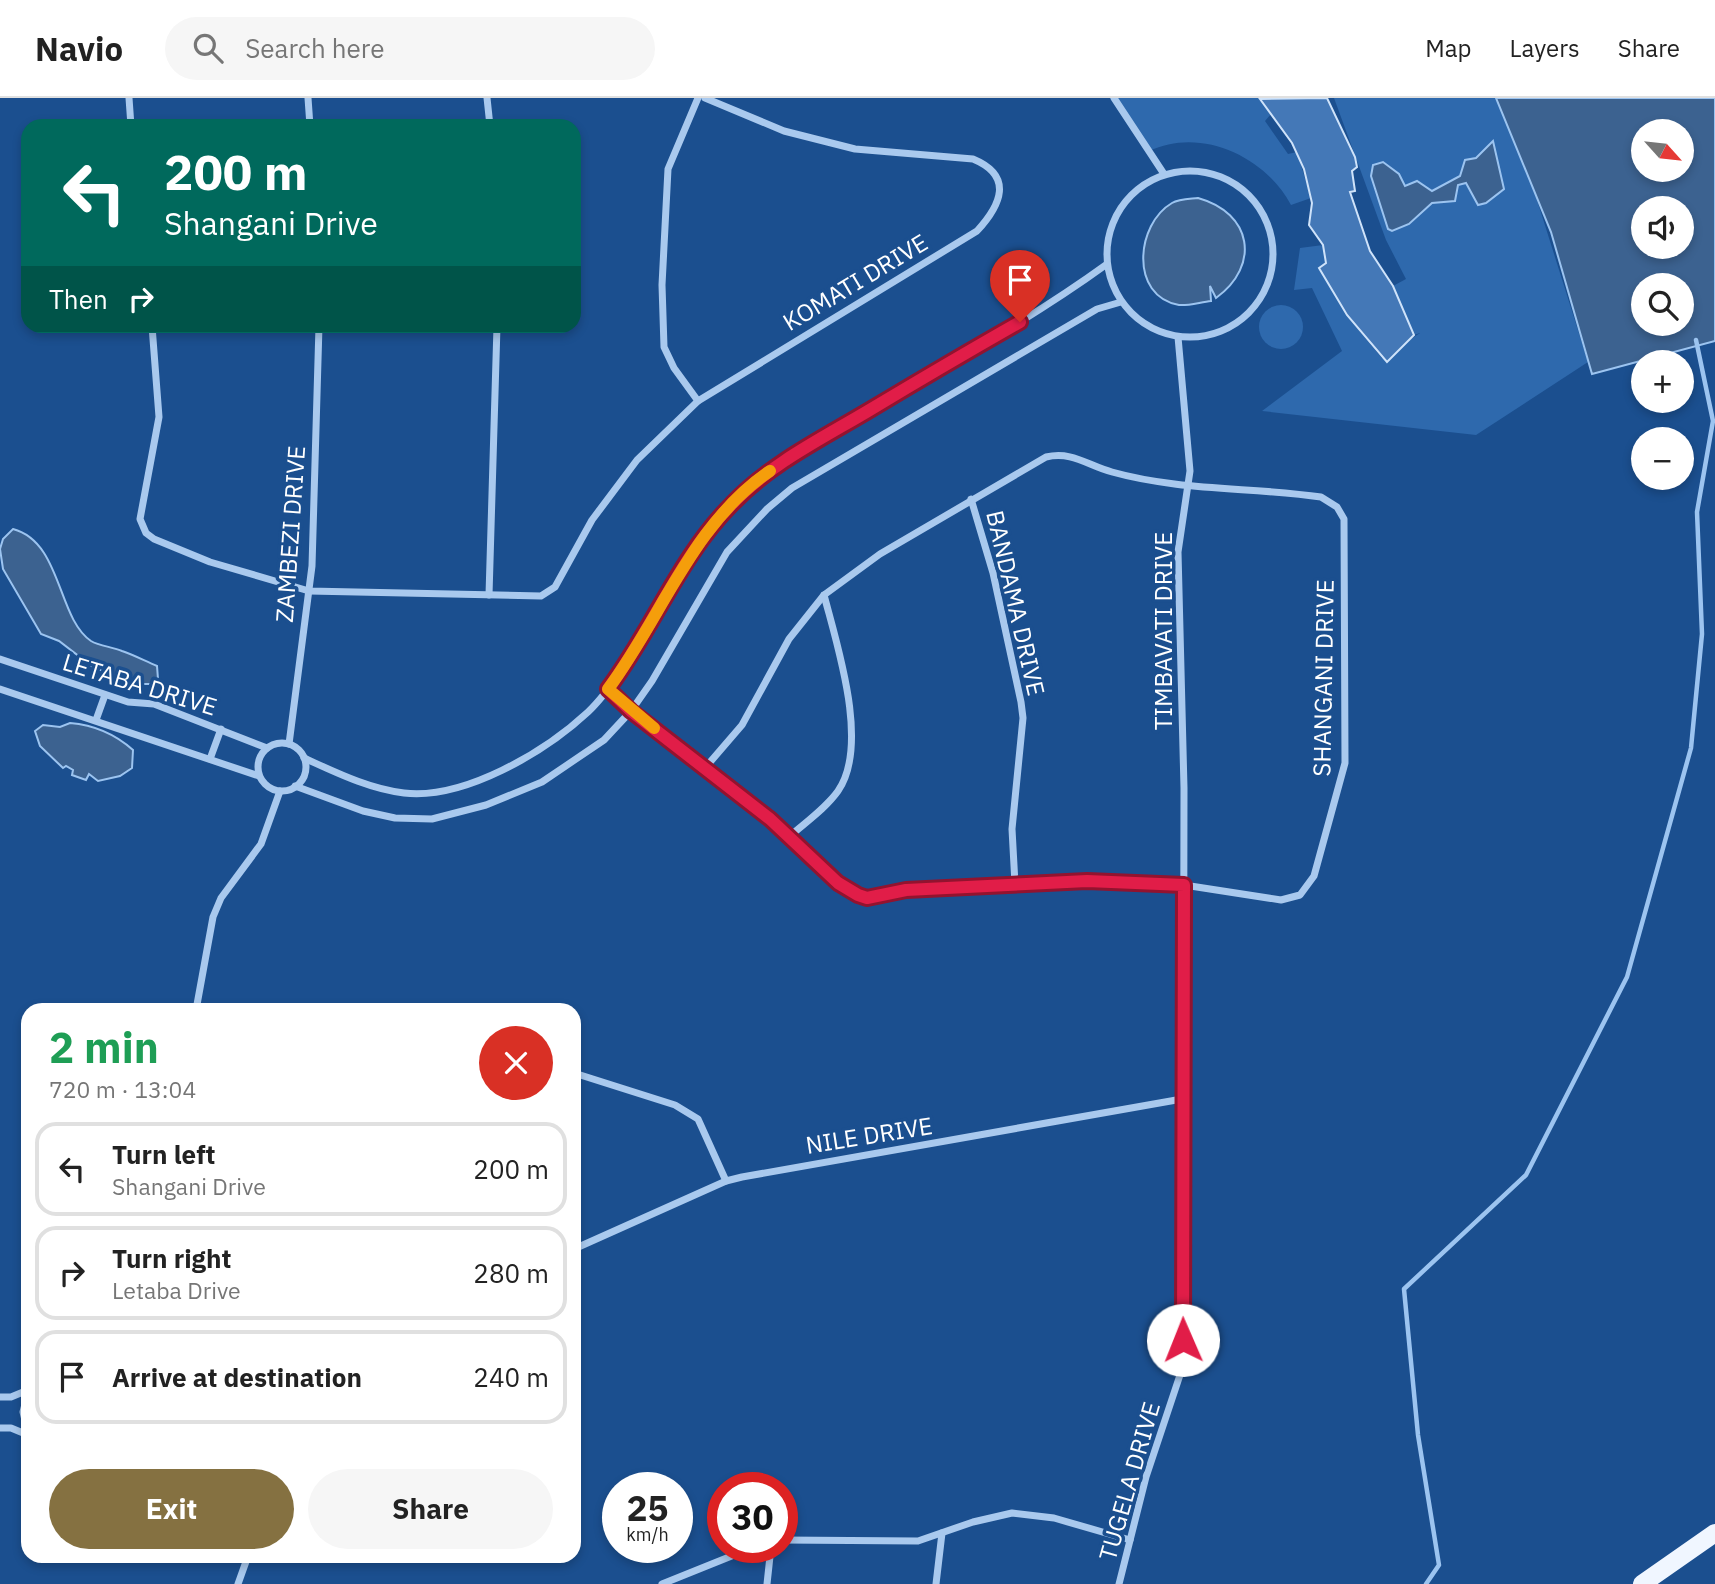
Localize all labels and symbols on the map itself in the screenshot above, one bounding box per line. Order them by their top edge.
north arrow [1631,119,1694,182]
street label: KOMATI DRIVE [777,226,933,338]
pin [990,250,1050,322]
street label: ZAMBEZI DRIVE [268,444,312,624]
street label: BANDAMA DRIVE [979,507,1053,699]
street label: TIMBAVATI DRIVE [1147,532,1179,730]
street label: SHANGANI DRIVE [1305,579,1341,777]
street label: LETABA DRIVE [59,645,221,723]
street label: NILE DRIVE [803,1109,935,1161]
position arrow [1146,1303,1220,1377]
street label: TUGELA DRIVE [1091,1398,1167,1564]
speed limit sign: 30 [707,1472,798,1563]

